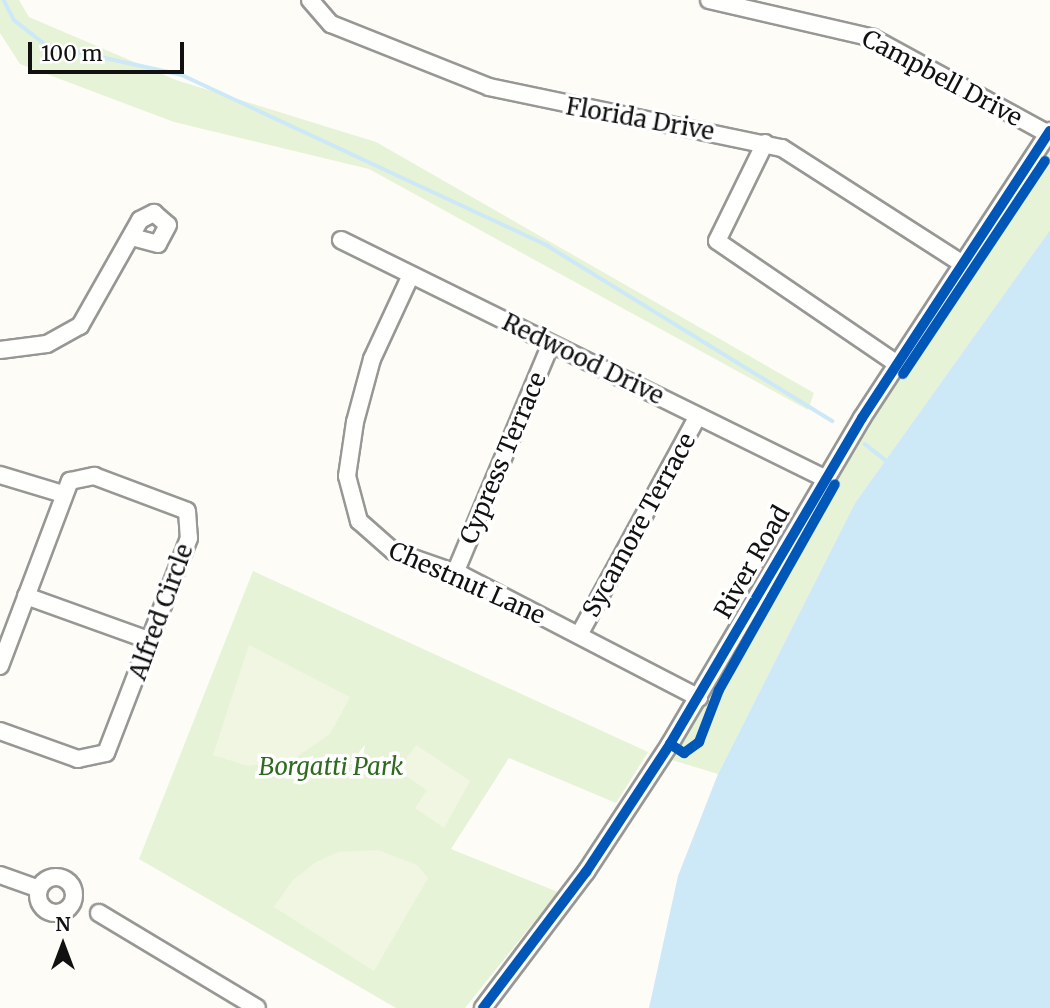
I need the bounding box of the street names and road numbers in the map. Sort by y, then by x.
street label: Campbell Drive [857,24,1027,132]
street label: Florida Drive [564,92,716,146]
street label: Redwood Drive [498,308,668,410]
street label: Cypress Terrace [454,368,552,548]
street label: Sycamore Terrace [577,428,701,622]
street label: River Road [708,501,796,623]
street label: Chestnut Lane [385,536,549,630]
street label: Alfred Circle [123,540,199,684]

